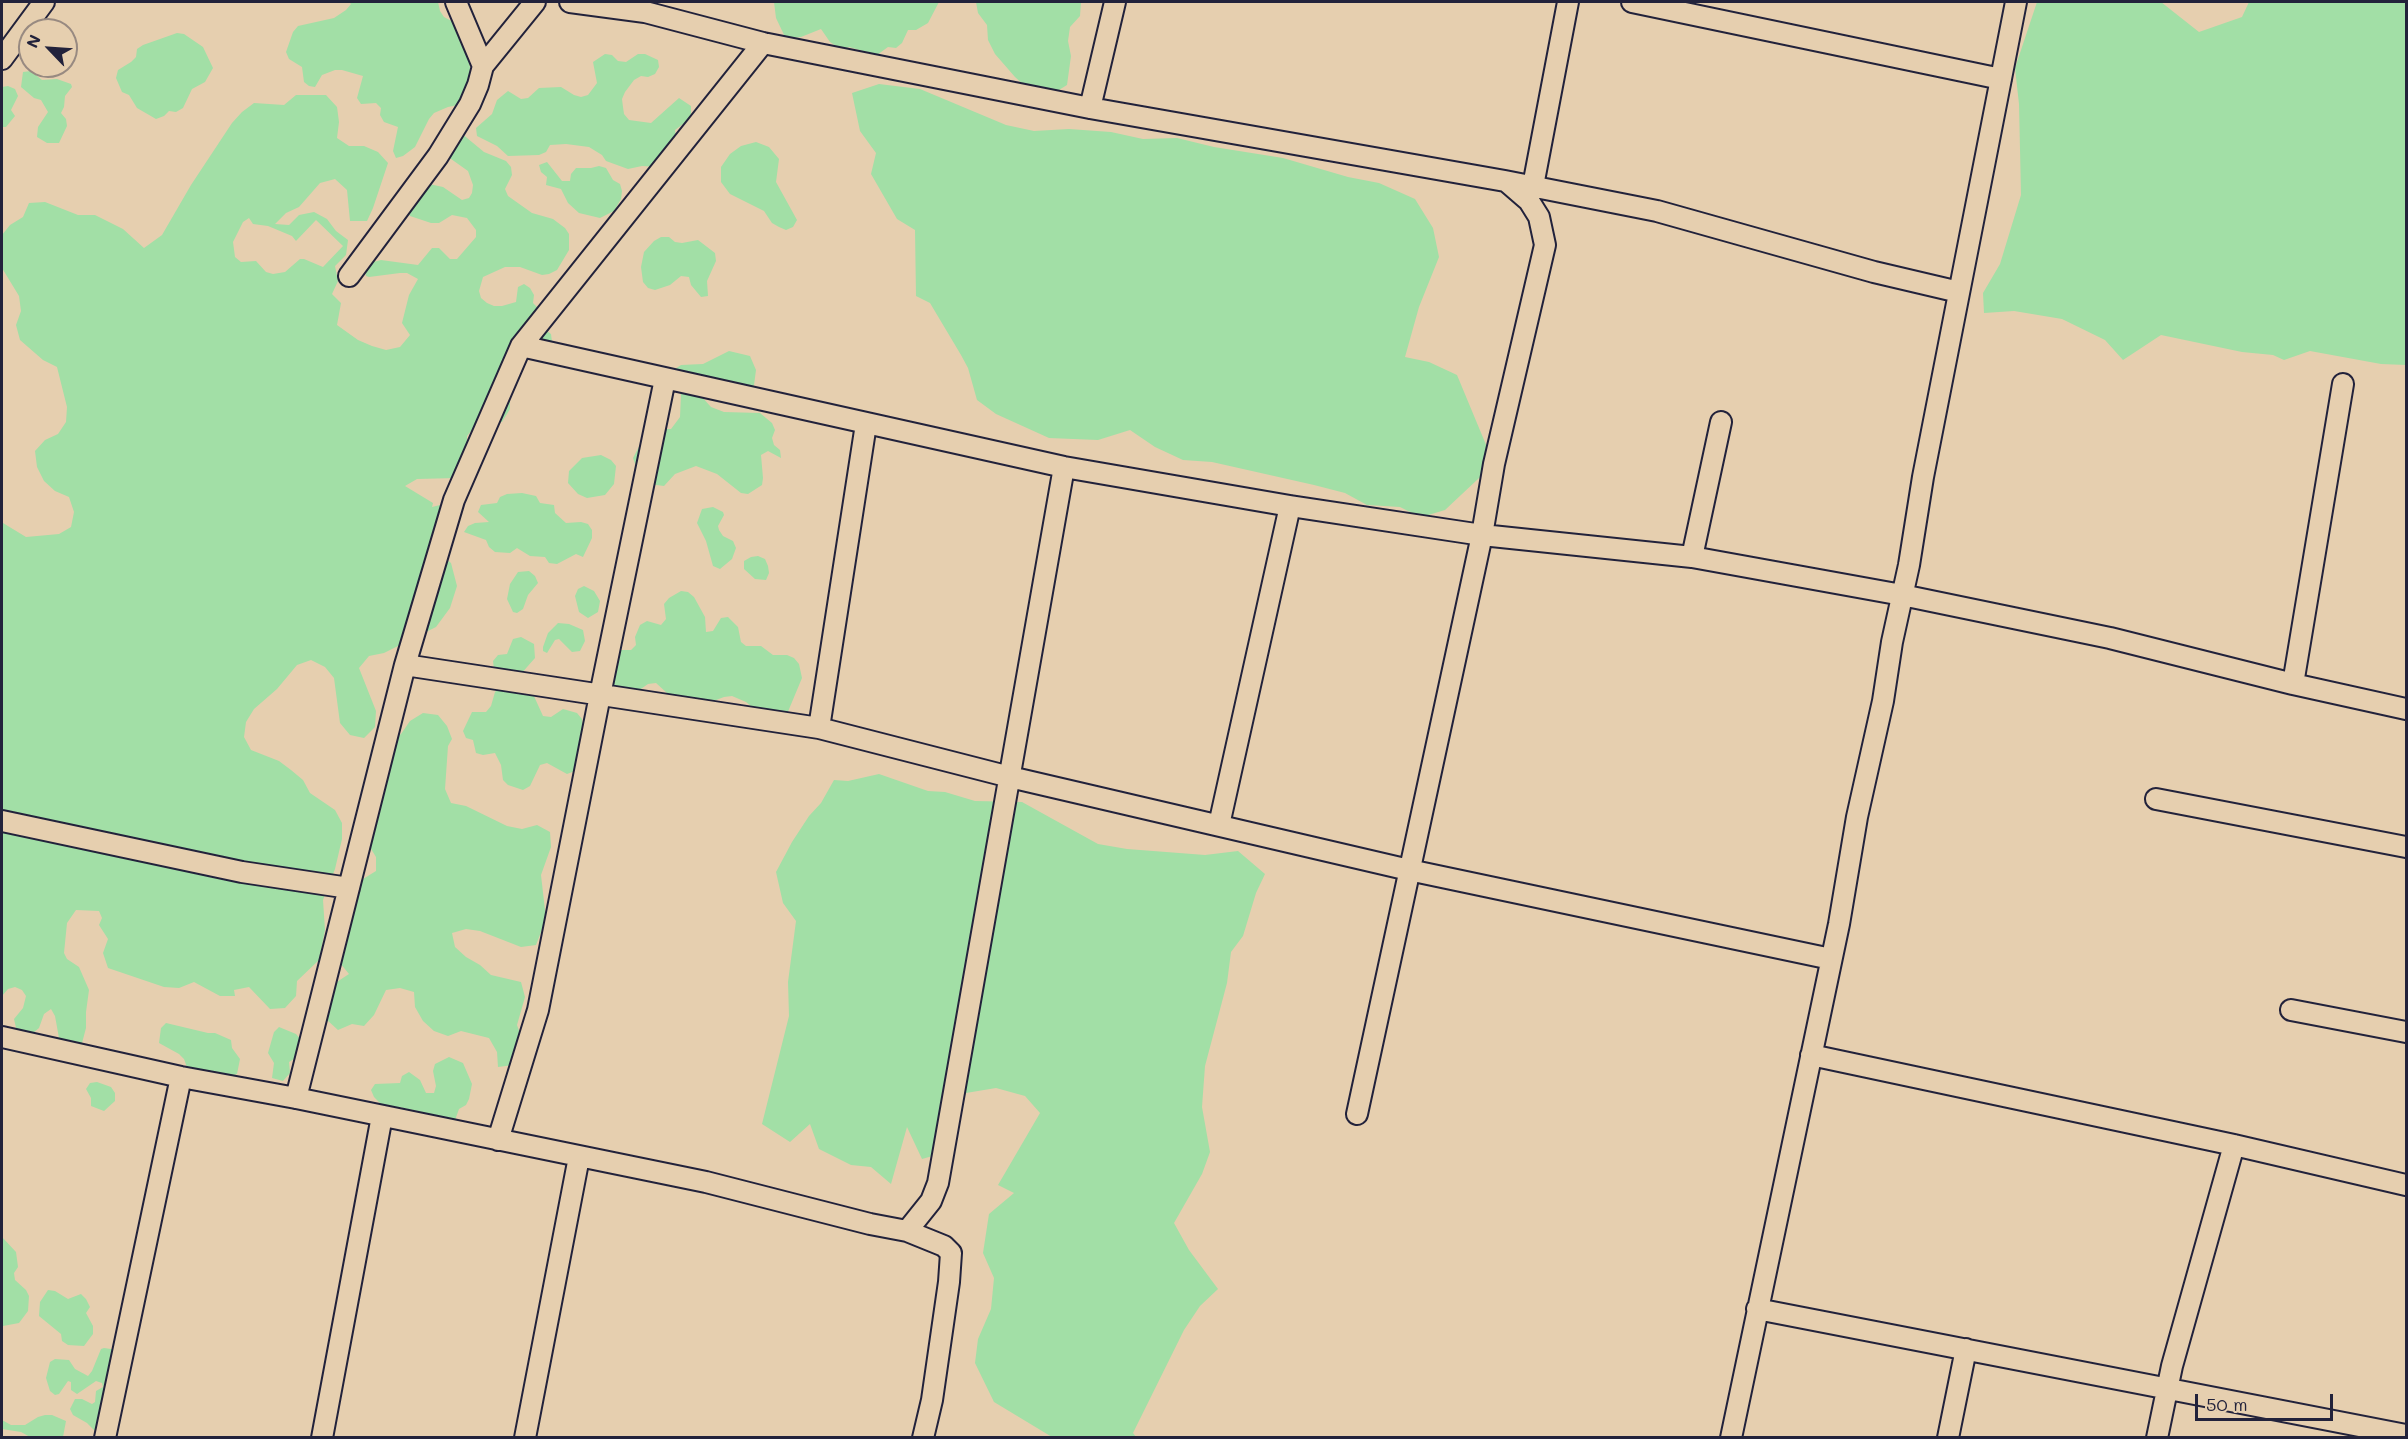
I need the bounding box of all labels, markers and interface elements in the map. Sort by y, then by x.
north arrow [18,18,78,78]
text: N [21,31,45,51]
scale bar [2198,1382,2336,1420]
text: 50 m [2206,1392,2248,1416]

